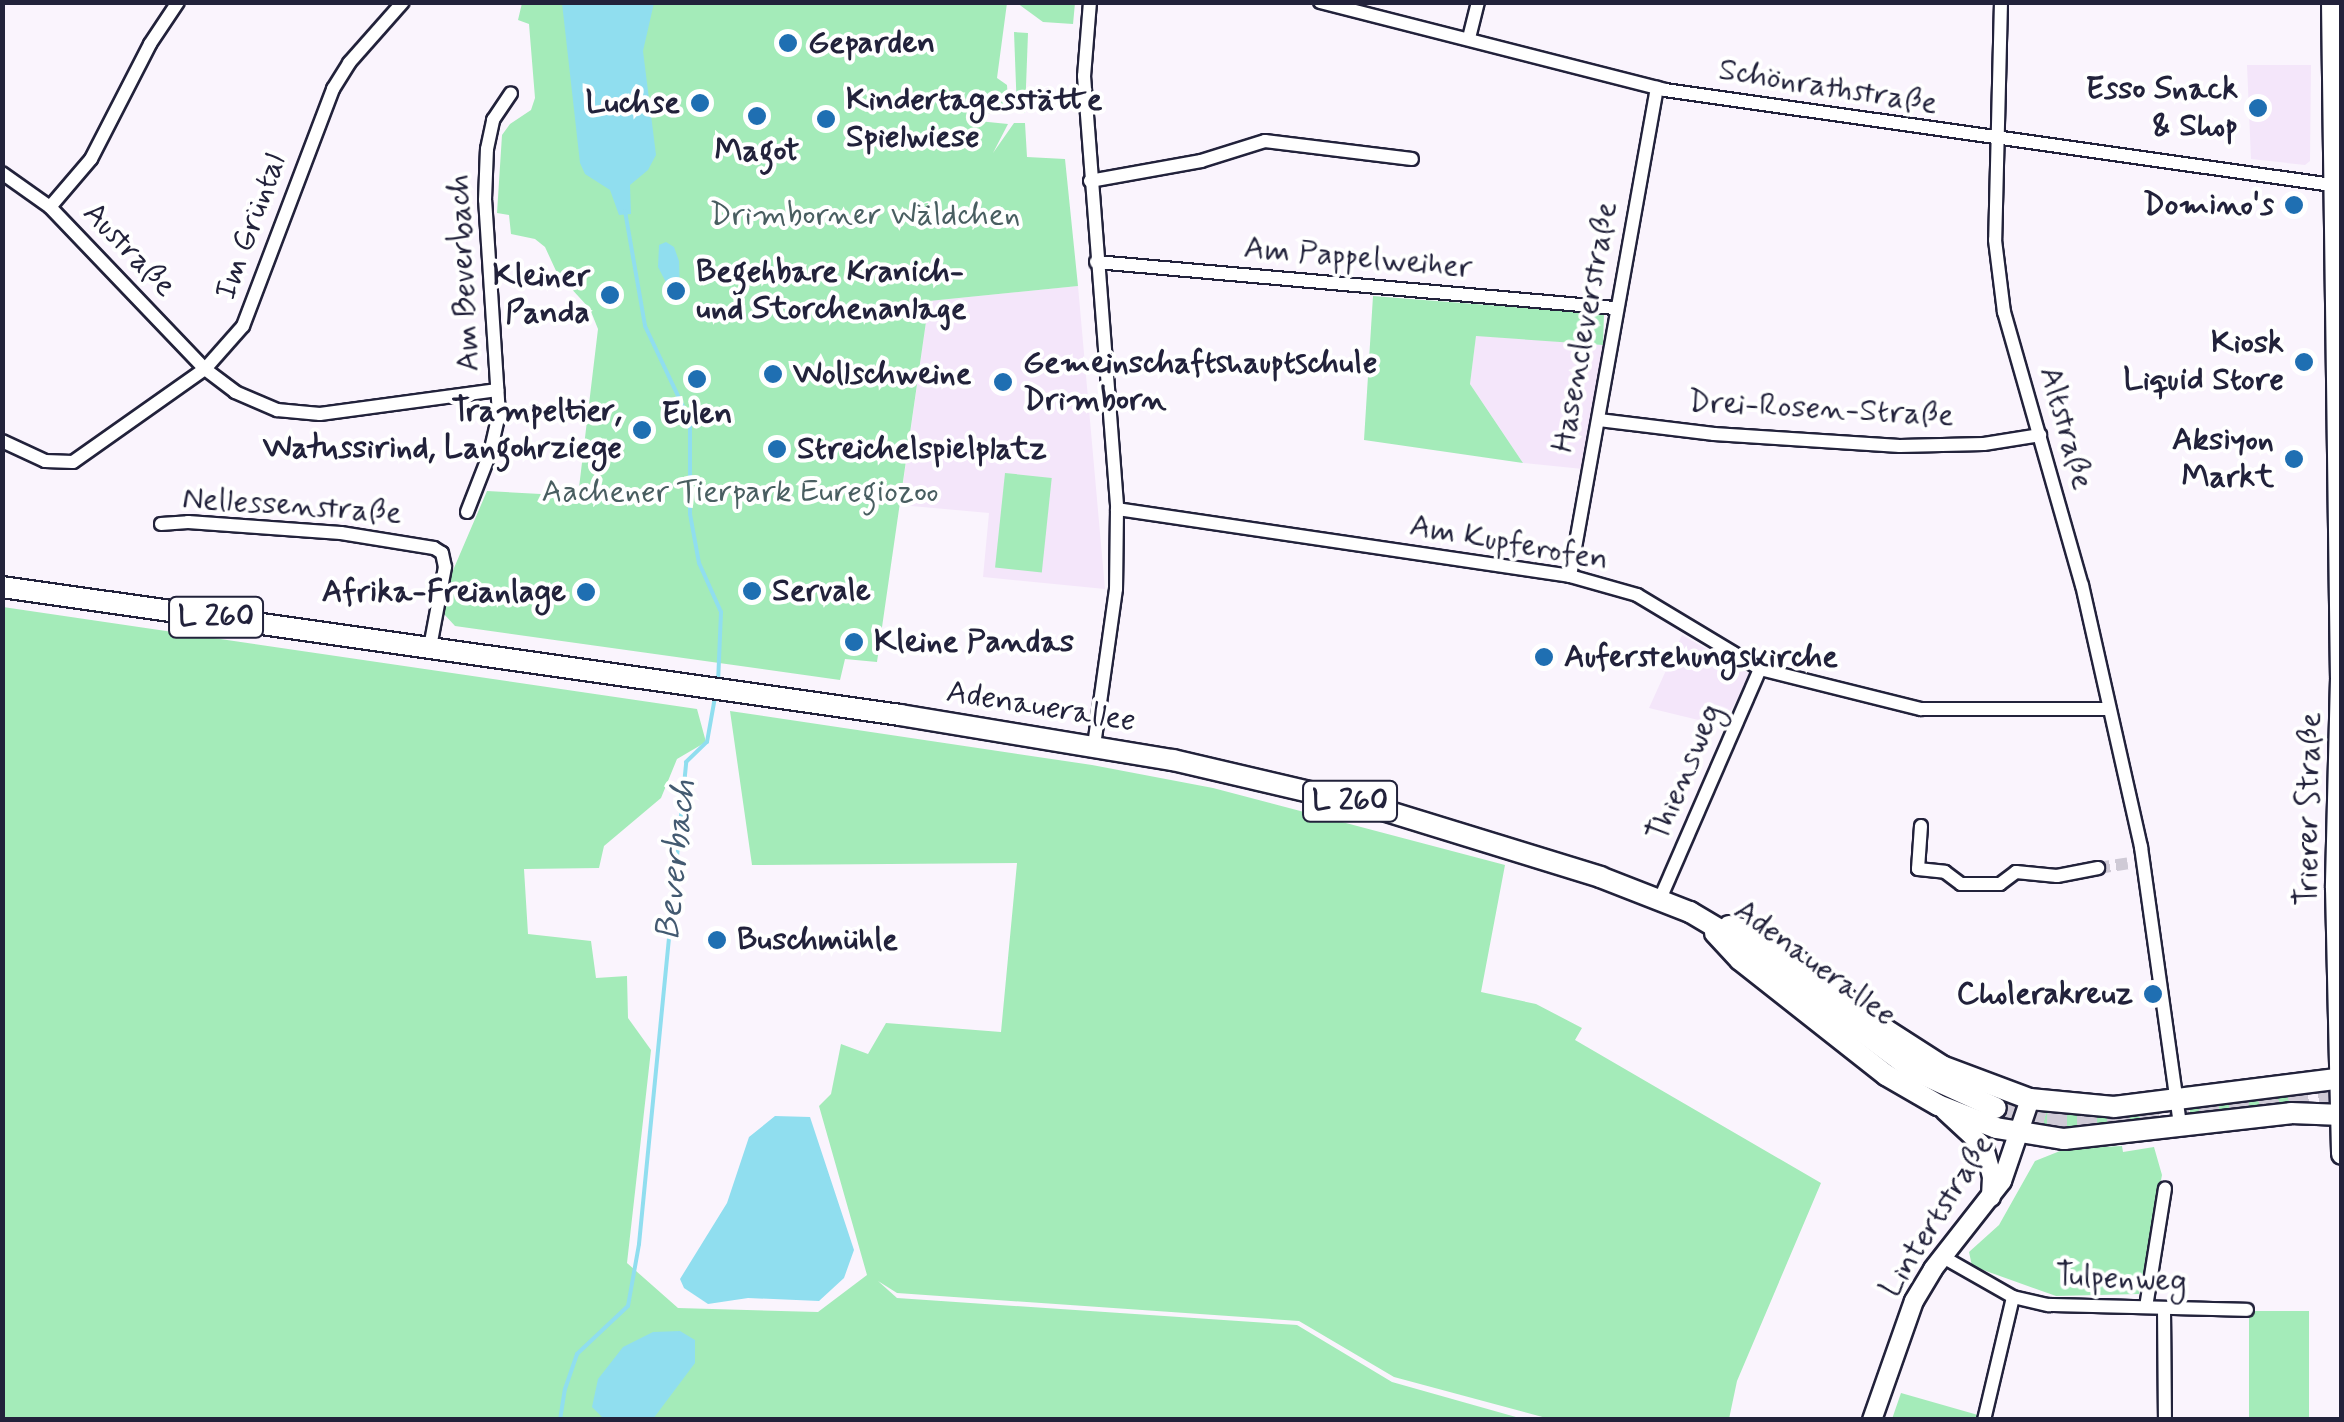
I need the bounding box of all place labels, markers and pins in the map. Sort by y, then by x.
place label: Geparden [808,24,935,62]
marker: Geparden [777,32,799,54]
place label: Esso Snack & Shop [2088,71,2238,146]
place label: Kindertagesstätte Spielwiese [846,82,1102,157]
place label: Luchse [586,84,680,122]
marker: Luchse [689,92,711,114]
marker: Esso Snack & Shop [2247,97,2269,119]
marker: Magot [746,105,768,127]
marker: Kindertagesstätte Spielwiese [815,108,837,130]
place label: Magot [715,132,799,170]
place label: Domino's [2143,186,2274,224]
marker: Domino's [2283,194,2305,216]
place label: Begehbare Kranich- und Storchenanlage [696,254,977,329]
place label: Kleiner Panda [492,258,590,333]
marker: Begehbare Kranich- und Storchenanlage [665,280,687,302]
marker: Kleiner Panda [599,284,621,306]
place label: Kiosk Liquid Store [2123,325,2284,400]
place label: Gemeinschaftshauptschule Drimborn [1023,345,1377,420]
marker: Kiosk Liquid Store [2293,351,2315,373]
place label: Wollschweine [793,355,971,393]
marker: Wollschweine [762,363,784,385]
marker: Eulen [686,368,708,390]
marker: Gemeinschaftshauptschule Drimborn [992,371,1014,393]
place label: Trampeltier, Watussirind, Langohrziege [262,393,622,468]
place label: Eulen [662,395,732,433]
marker: Trampeltier, Watussirind, Langohrziege [631,419,653,441]
place label: Aksiyon Markt [2172,422,2274,497]
place label: Streichelspielplatz [797,430,1047,468]
marker: Streichelspielplatz [766,438,788,460]
marker: Aksiyon Markt [2283,448,2305,470]
place label: Servale [772,572,871,610]
place label: Afrika-Freianlage [322,573,566,611]
marker: Servale [741,580,763,602]
marker: Afrika-Freianlage [575,581,597,603]
place label: Kleine Pandas [874,623,1066,661]
marker: Kleine Pandas [843,631,865,653]
place label: Auferstehungskirche [1564,638,1838,676]
marker: Auferstehungskirche [1533,646,1555,668]
place label: Buschmühle [737,921,898,959]
marker: Buschmühle [706,929,728,951]
place label: Cholerakreuz [1956,975,2133,1013]
marker: Cholerakreuz [2142,983,2164,1005]

